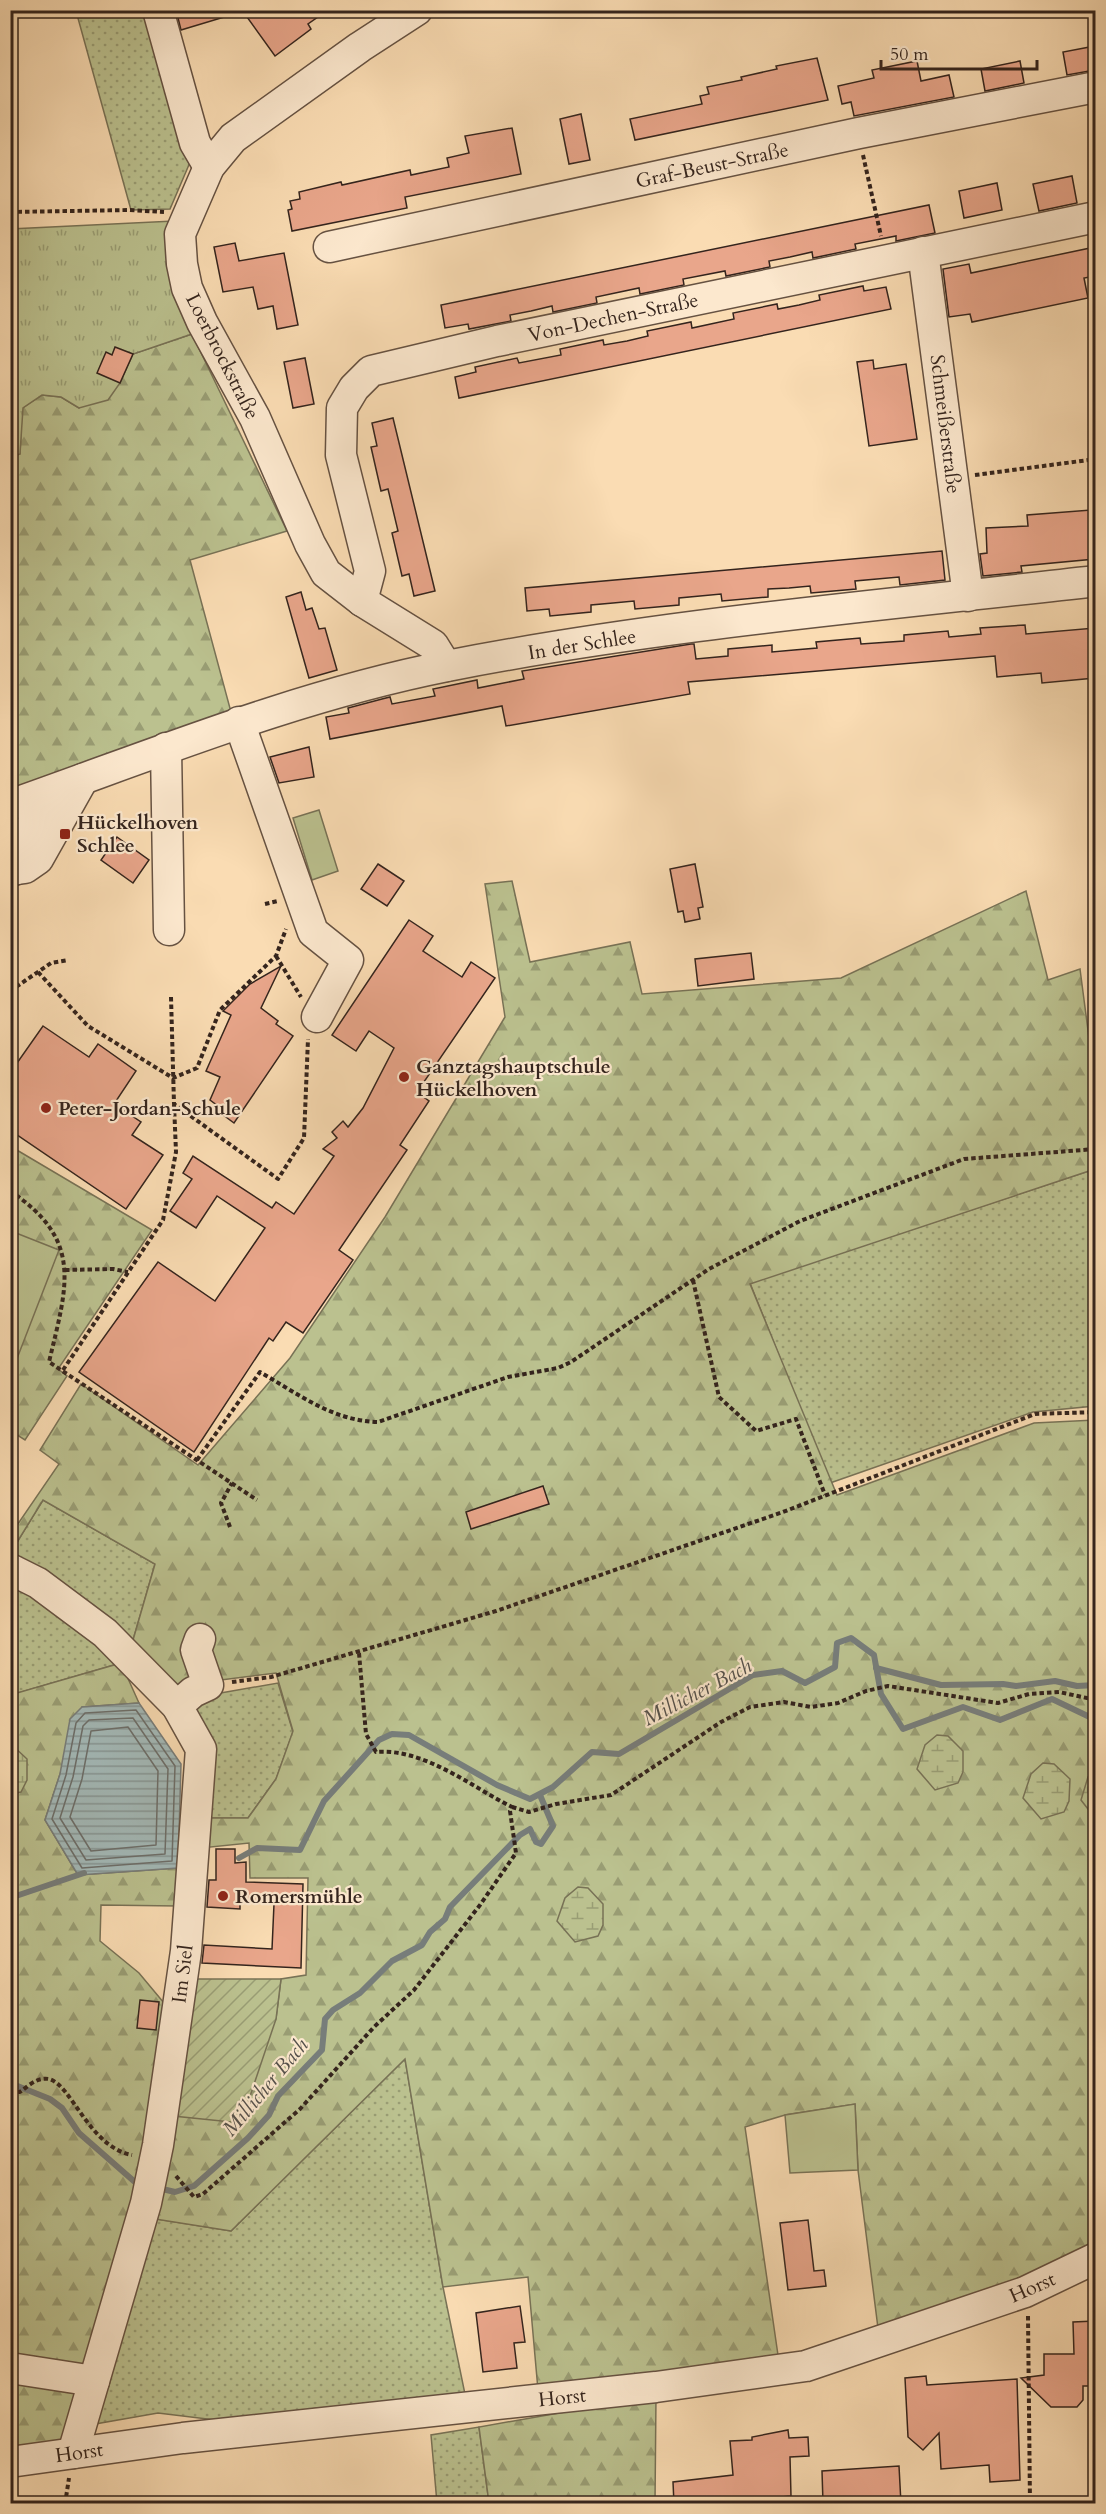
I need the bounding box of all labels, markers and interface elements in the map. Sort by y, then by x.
scale bar [881,33,1037,71]
text: 50 m [890,42,929,67]
street label: Graf-Beust-Straße [633,136,791,195]
street label: Von-Dechen-Straße [525,286,701,349]
street label: Loerbrockstraße [179,289,266,424]
street label: Schmeißerstraße [924,353,967,495]
street label: In der Schlee [526,623,638,666]
place label: Hückelhoven Schlee [77,809,199,859]
marker: Hückelhoven Schlee [58,827,72,841]
place label: Ganztagshauptschule Hückelhoven [416,1053,611,1103]
marker: Ganztagshauptschule Hückelhoven [397,1070,411,1084]
place label: Peter-Jordan-Schule [58,1095,241,1122]
marker: Peter-Jordan-Schule [39,1101,53,1115]
water label: Millicher Bach [637,1651,757,1733]
place label: Romersmühle [235,1883,363,1910]
marker: Romersmühle [216,1889,230,1903]
street label: Im Siel [166,1943,199,2005]
water label: Millicher Bach [216,2032,315,2143]
street label: Horst [1005,2265,1060,2310]
street label: Horst [537,2382,588,2413]
street label: Horst [54,2436,105,2469]

